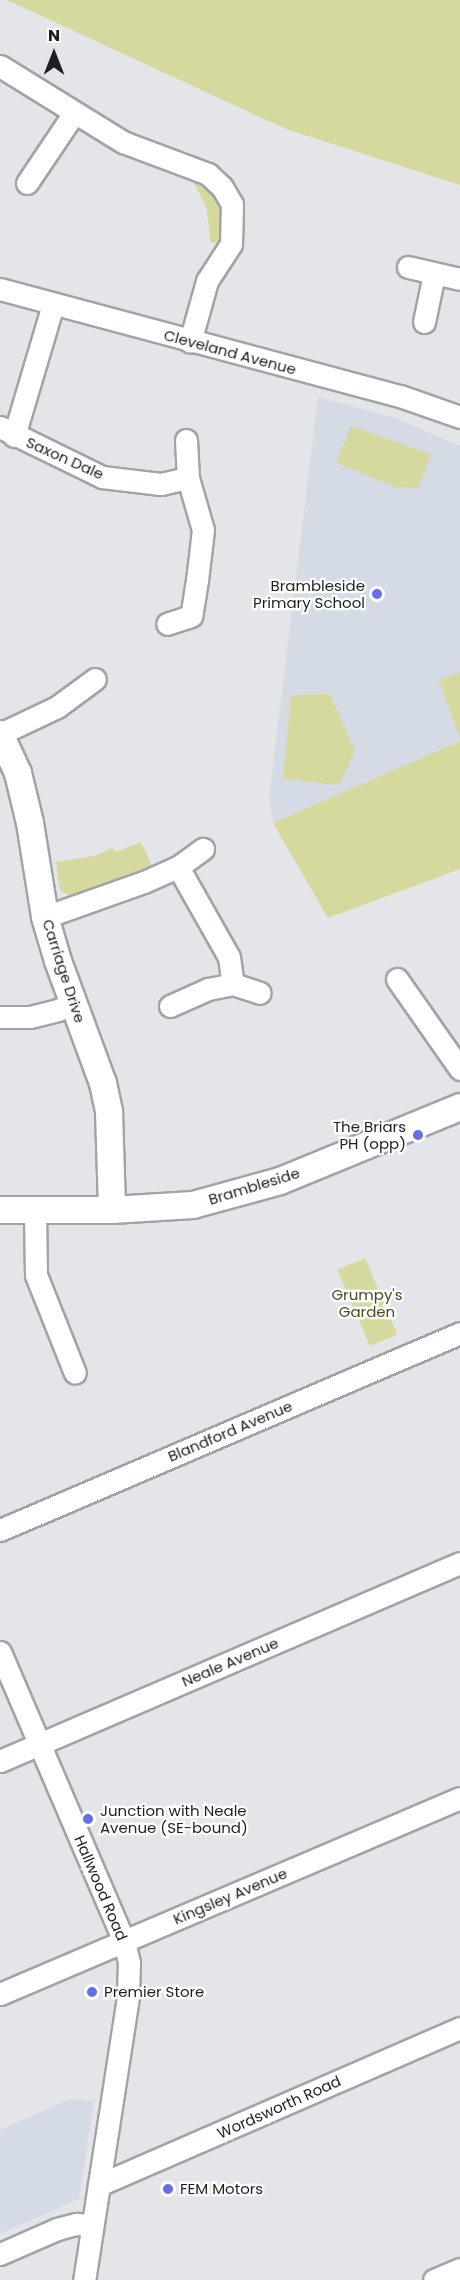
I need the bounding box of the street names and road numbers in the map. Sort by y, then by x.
street label: Cleveland Avenue [162,326,298,378]
street label: Saxon Dale [23,433,107,483]
street label: Carriage Drive [39,917,89,1025]
street label: Brambleside [206,1164,302,1208]
street label: Blandford Avenue [165,1397,295,1465]
street label: Neale Avenue [179,1634,281,1690]
street label: Hallwood Road [71,1833,131,1943]
street label: Kingsley Avenue [170,1864,290,1928]
street label: Wordsworth Road [214,2072,344,2142]

